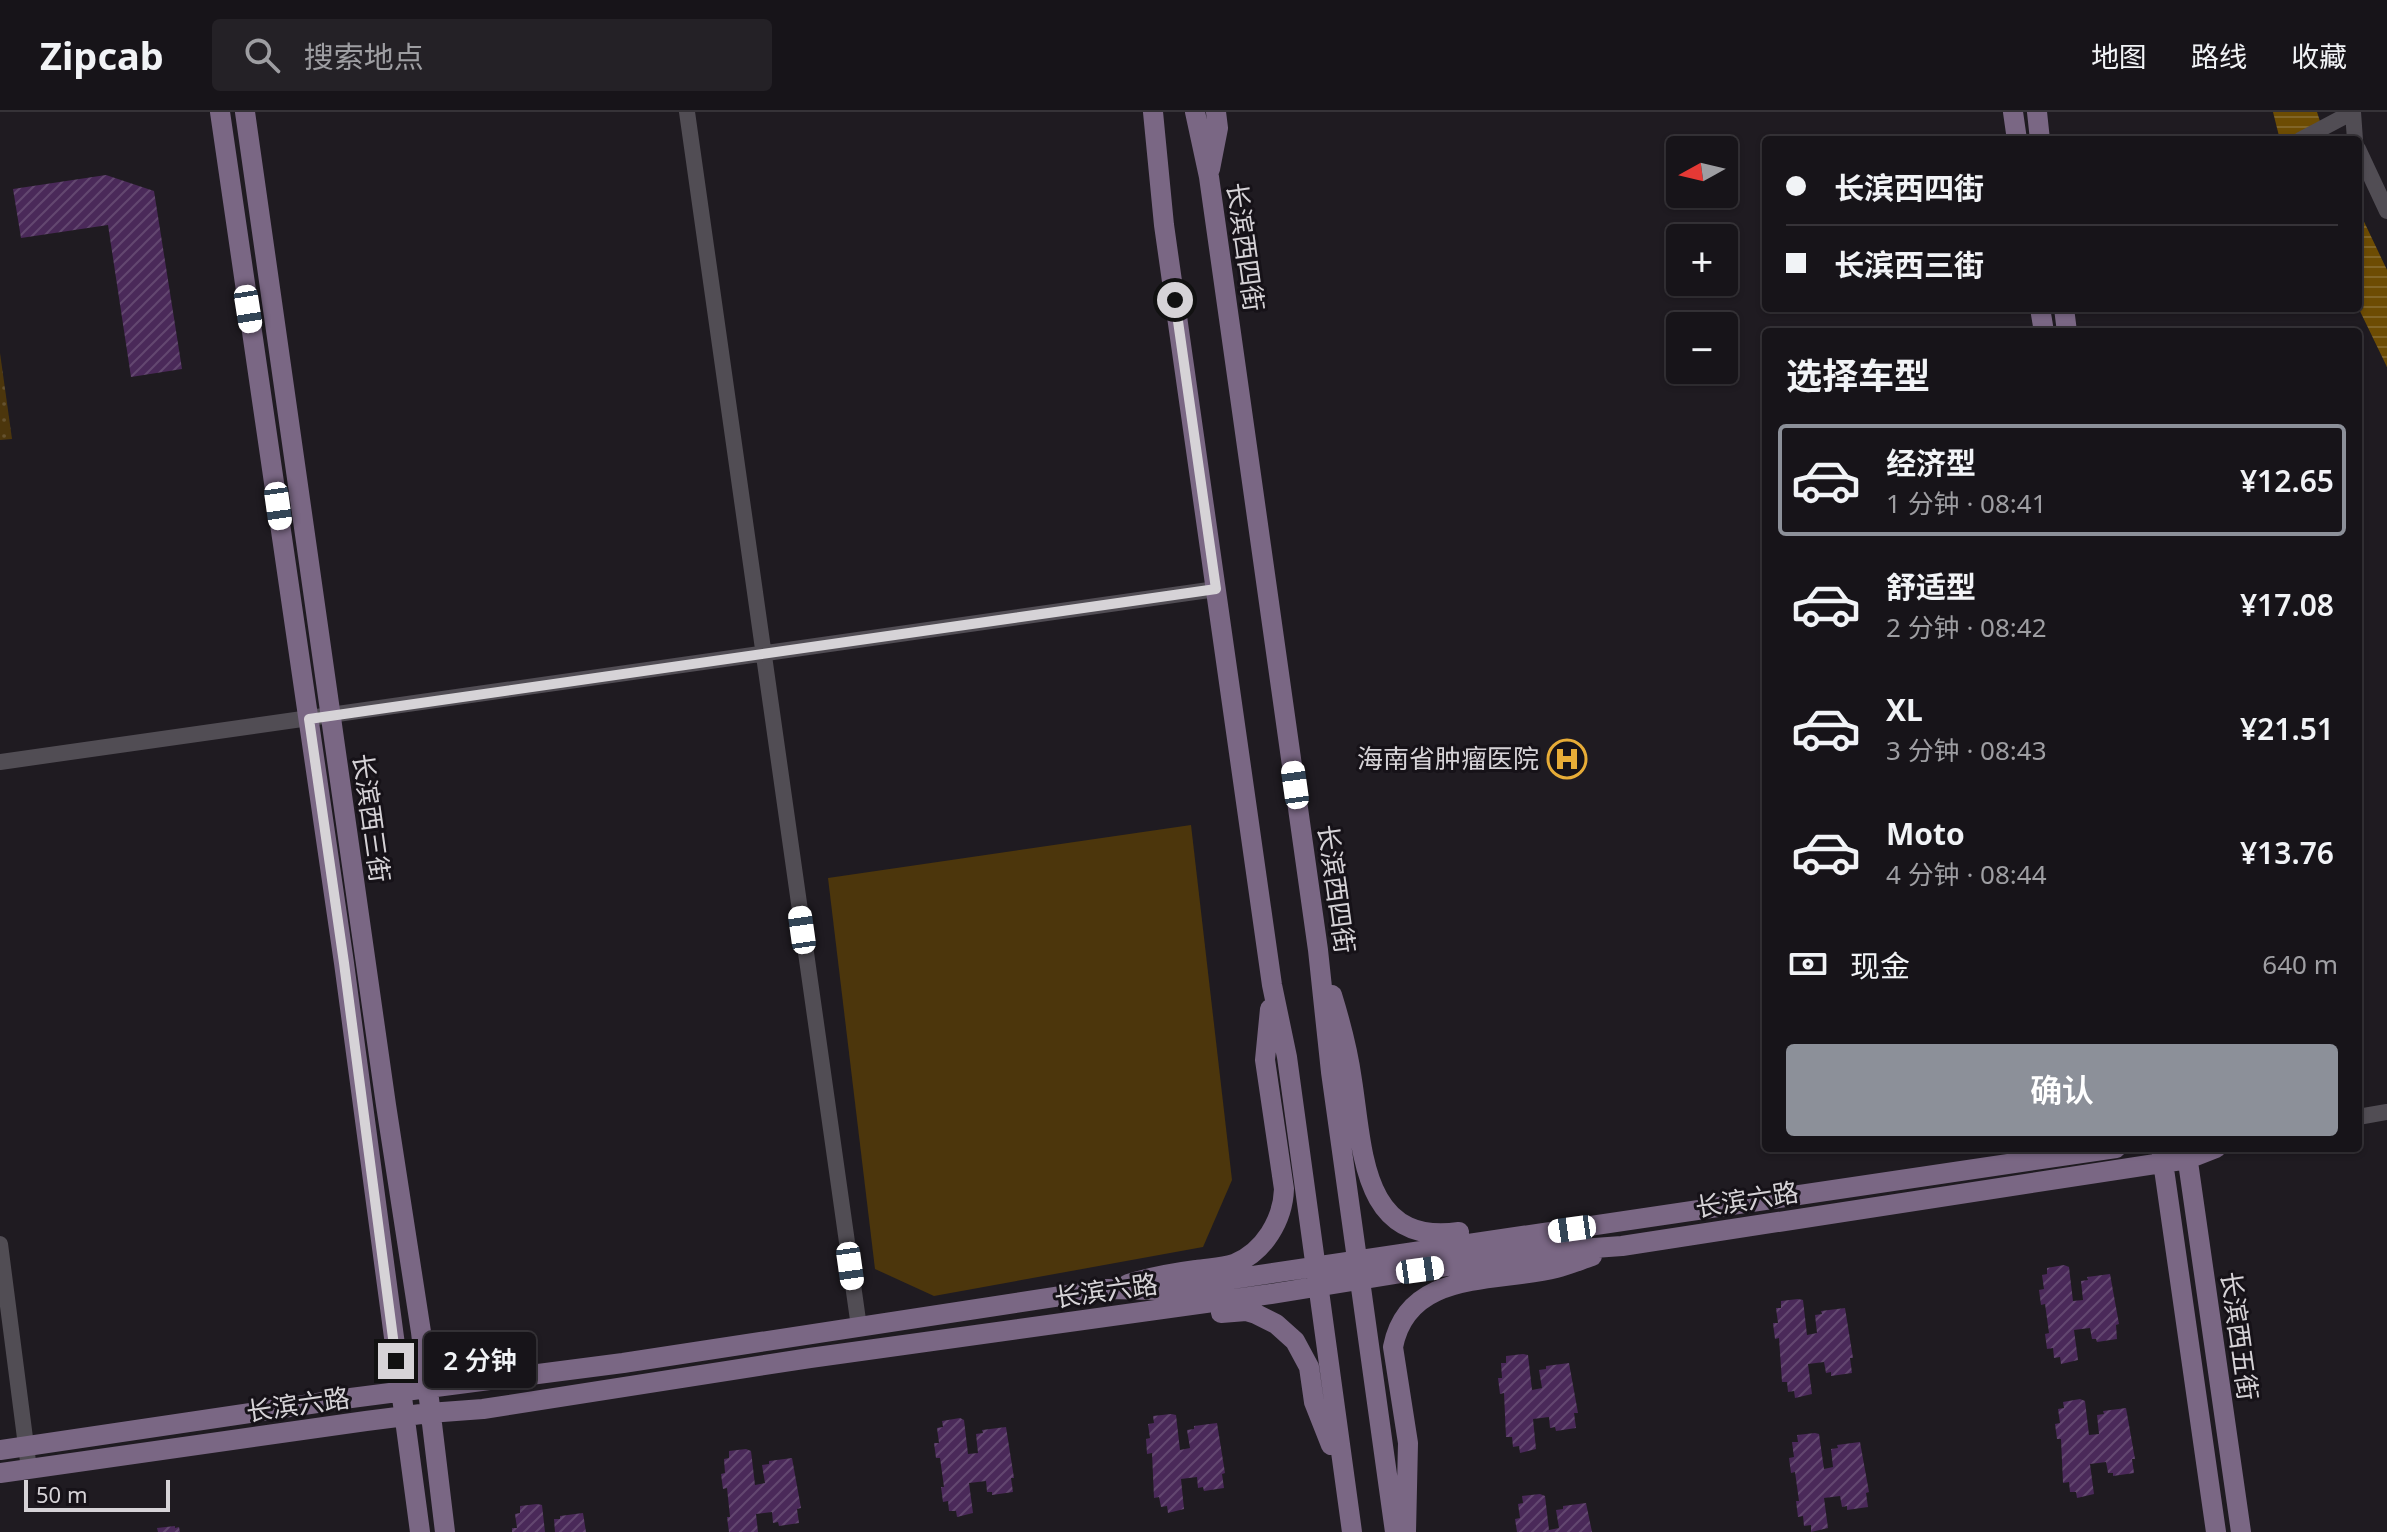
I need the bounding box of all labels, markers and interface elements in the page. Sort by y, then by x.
search box [212,19,772,91]
text: Zipcab [40,29,164,81]
icon: search [240,33,284,77]
text: 搜索地点 [304,36,424,77]
text: 地图 [2091,37,2147,75]
text: 路线 [2191,37,2247,75]
text: 收藏 [2291,37,2347,75]
north arrow [1666,136,1738,208]
map controls [1666,136,1738,384]
text: 长滨西四街 [1834,167,1984,208]
street label: 长滨西四街 [1219,180,1273,314]
button: + [1666,224,1738,296]
text: 长滨西三街 [1834,244,1984,285]
route start [1157,282,1193,318]
car [232,283,264,335]
button: − [1666,312,1738,384]
text: 选择车型 [1786,351,1930,400]
text: 经济型 [1886,442,1976,483]
icon: car [1790,444,1862,516]
text: ¥12.65 [2240,460,2334,501]
car [263,481,293,531]
text: 1 分钟 · 08:41 [1886,485,2047,521]
text: 舒适型 [1886,566,1976,607]
icon: car [1790,568,1862,640]
text: ¥17.08 [2240,584,2334,625]
text: 2 分钟 · 08:42 [1886,609,2047,645]
text: XL [1886,689,1923,730]
icon: car [1790,692,1862,764]
text: ¥21.51 [2240,708,2334,749]
text: 3 分钟 · 08:43 [1886,732,2047,768]
hospital icon: 海南省肿瘤医院 [1546,738,1588,780]
place label: 海南省肿瘤医院 [1357,740,1539,776]
street label: 长滨西三街 [345,751,399,885]
car [1280,760,1310,810]
text: Moto [1886,813,1965,854]
icon: car [1790,816,1862,888]
street label: 长滨西四街 [1310,822,1364,956]
text: ¥13.76 [2240,832,2334,873]
text: 4 分钟 · 08:44 [1886,856,2047,892]
car [787,905,817,955]
icon: cash [1786,942,1830,986]
text: 现金 [1850,945,1910,986]
text: 640 m [2262,946,2338,982]
button: 确认 [1786,1044,2338,1136]
street label: 长滨六路 [1693,1173,1801,1225]
car [1547,1214,1597,1244]
car [835,1241,865,1291]
car [1395,1255,1445,1285]
street label: 长滨六路 [1052,1265,1160,1315]
street label: 长滨西五街 [2213,1269,2267,1403]
callout: 2 分钟 [424,1333,536,1389]
text: 2 分钟 [443,1342,517,1378]
route end [378,1343,414,1379]
street label: 长滨六路 [244,1379,352,1429]
scale bar [24,1476,170,1512]
text: 50 m [36,1479,87,1509]

